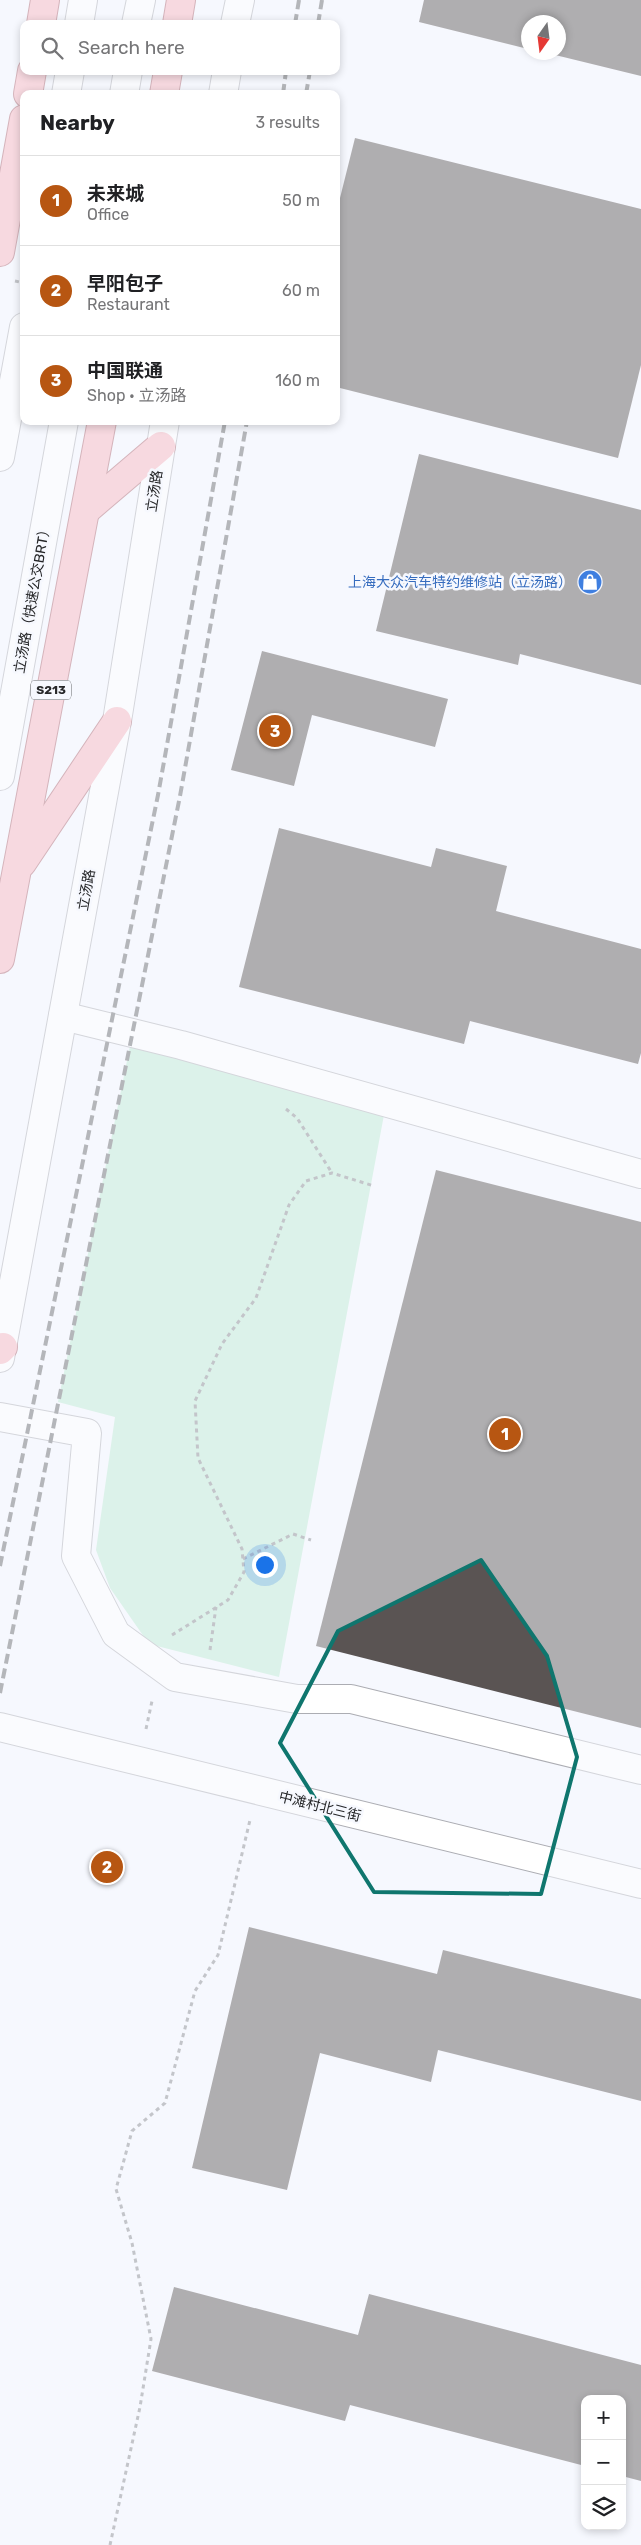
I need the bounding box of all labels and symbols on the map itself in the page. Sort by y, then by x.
north arrow [521,15,566,60]
street label: 立汤路 [143,469,166,513]
street label: 立汤路（快速公交BRT） [11,522,54,675]
shop icon: 上海大众汽车特约维修站（立汤路） [577,569,603,595]
place label: 上海大众汽车特约维修站（立汤路） [348,574,572,591]
road number: S213 [31,680,71,700]
pin: 3 [259,712,291,750]
street label: 立汤路 [74,868,99,912]
pin: 1 [489,1415,521,1453]
your location [252,1552,278,1578]
street label: 中滩村北三街 [277,1788,363,1825]
pin: 2 [91,1848,123,1886]

